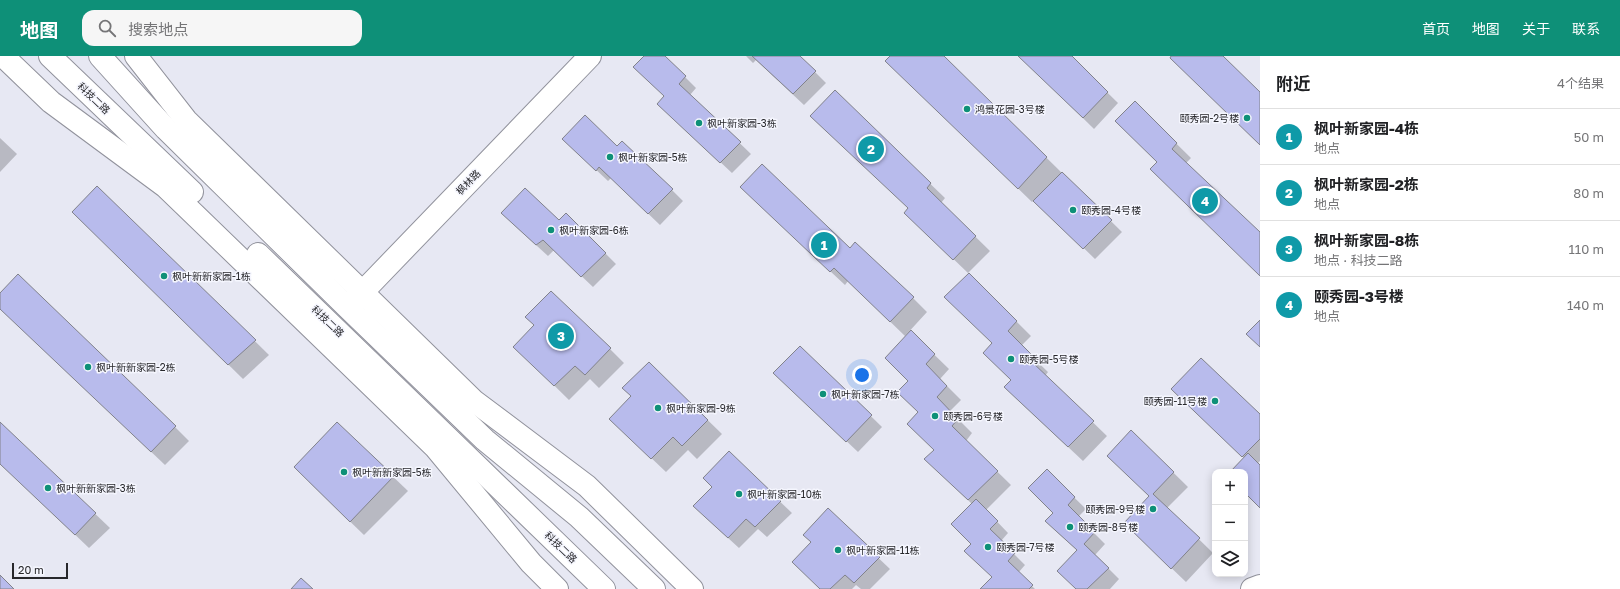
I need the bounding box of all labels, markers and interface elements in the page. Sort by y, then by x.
search box [82,10,362,46]
icon: search [96,17,118,39]
text: 地图 [20,18,58,41]
text: 搜索地点 [128,20,188,38]
text: 首页 [1422,20,1450,37]
text: 地图 [1472,20,1500,37]
text: 关于 [1522,20,1550,37]
text: 联系 [1572,20,1600,37]
text: 附近 [1276,73,1310,94]
text: 4个结果 [1557,75,1604,91]
street label: 科技二路 [75,80,113,116]
place label: 鸿景花园-3号楼 [975,103,1045,115]
marker: 鸿景花园-3号楼 [962,104,972,114]
place label: 颐秀园-2号楼 [1179,112,1239,124]
marker: 颐秀园-2号楼 [1242,113,1252,123]
place label: 枫叶新家园-3栋 [707,117,777,129]
marker: 枫叶新家园-3栋 [694,118,704,128]
text: 枫叶新家园-4栋 [1314,119,1419,137]
text: 1 [1286,129,1292,145]
text: 50 m [1574,129,1604,145]
pin: 2 [858,134,884,164]
text: 地点 [1314,140,1340,156]
place label: 枫叶新家园-5栋 [618,151,688,163]
marker: 枫叶新家园-5栋 [605,152,615,162]
street label: 枫林路 [453,167,483,197]
text: 枫叶新家园-2栋 [1314,175,1419,193]
text: 2 [1285,185,1293,201]
text: 80 m [1573,185,1604,201]
pin: 4 [1192,186,1218,216]
text: 地点 [1314,196,1340,212]
place label: 颐秀园-4号楼 [1081,204,1141,216]
marker: 颐秀园-4号楼 [1068,205,1078,215]
place label: 枫叶新家园-6栋 [559,224,629,236]
marker: 枫叶新家园-6栋 [546,225,556,235]
pin: 1 [811,230,837,260]
text: 枫叶新家园-8栋 [1314,231,1419,249]
text: 3 [1285,241,1293,257]
text: 110 m [1569,241,1604,257]
text: 地点 · 科技二路 [1314,252,1402,268]
place label: 枫叶新新家园-1栋 [172,270,251,282]
marker: 枫叶新新家园-1栋 [159,271,169,281]
text: 颐秀园-3号楼 [1314,287,1404,305]
text: 4 [1285,297,1293,313]
text: 140 m [1567,297,1604,313]
street label: 科技二路 [309,303,347,339]
text: 地点 [1314,308,1340,324]
pin: 3 [548,321,574,351]
place label: 颐秀园-5号楼 [1019,353,1079,365]
marker: 颐秀园-5号楼 [1006,354,1016,364]
place label: 枫叶新新家园-2栋 [96,361,176,373]
marker: 枫叶新新家园-2栋 [83,362,93,372]
your location [852,365,872,385]
place label: 枫叶新家园-7栋 [831,388,900,400]
marker: 枫叶新家园-7栋 [818,389,828,399]
place label: 颐秀园-11号楼 [1144,395,1207,407]
marker: 颐秀园-11号楼 [1210,396,1220,406]
place label: 枫叶新家园-9栋 [666,402,736,414]
marker: 枫叶新家园-9栋 [653,403,663,413]
place label: 颐秀园-6号楼 [943,410,1003,422]
marker: 颐秀园-6号楼 [930,411,940,421]
place label: 枫叶新新家园-5栋 [352,466,432,478]
marker: 枫叶新新家园-5栋 [339,467,349,477]
map controls [1212,469,1248,577]
button: + [1212,469,1248,505]
place label: 枫叶新新家园-3栋 [56,482,136,494]
marker: 枫叶新新家园-3栋 [43,483,53,493]
place label: 枫叶新家园-10栋 [747,488,822,500]
marker: 枫叶新家园-10栋 [734,489,744,499]
place label: 颐秀园-9号楼 [1085,503,1145,515]
marker: 颐秀园-9号楼 [1148,504,1158,514]
button: − [1212,505,1248,541]
place label: 颐秀园-8号楼 [1078,521,1138,533]
marker: 颐秀园-8号楼 [1065,522,1075,532]
street label: 科技二路 [542,529,580,565]
place label: 颐秀园-7号楼 [996,541,1055,553]
button: layers [1212,541,1248,577]
marker: 颐秀园-7号楼 [983,542,993,552]
place label: 枫叶新家园-11栋 [846,544,920,556]
marker: 枫叶新家园-11栋 [833,545,843,555]
scale bar [12,561,68,580]
text: 20 m [18,563,44,576]

